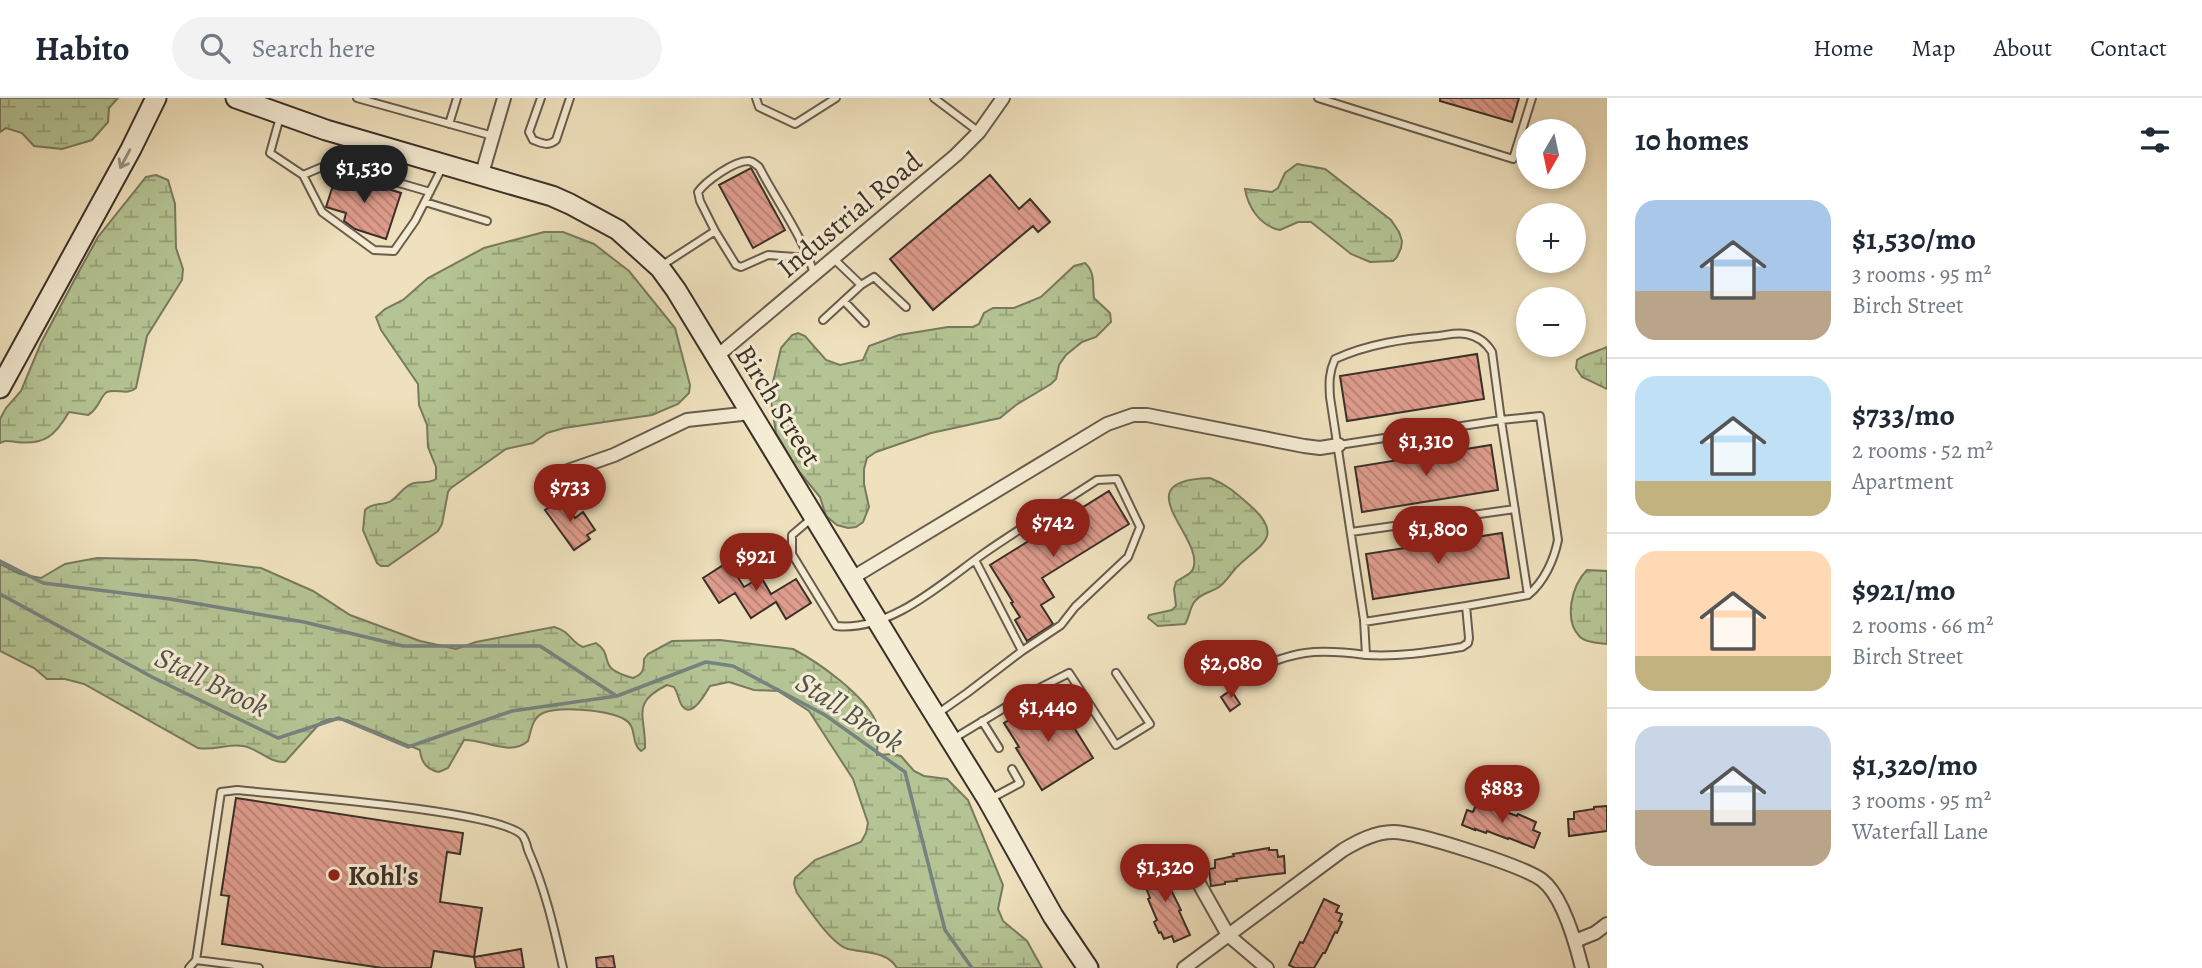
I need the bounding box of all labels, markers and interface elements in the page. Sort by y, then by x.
search box [172,17,662,80]
text: Habito [35,26,130,71]
icon: search [196,29,234,67]
text: Search here [252,31,375,66]
text: Home [1813,32,1874,64]
text: Map [1912,32,1956,64]
text: About [1994,32,2052,64]
text: Contact [2090,32,2167,64]
north arrow [1516,119,1586,189]
map controls [1516,119,1586,357]
text: 10 homes [1635,120,1749,160]
icon: filters [2136,121,2174,159]
street label: Industrial Road [769,142,931,287]
pin: $1,530 [307,146,421,205]
one-way arrow [118,148,132,169]
text: $1,530 [336,152,392,183]
button: + [1516,203,1586,273]
text: $1,530/mo [1852,219,1976,259]
icon: home [1691,228,1775,312]
text: 3 rooms · 95 m² [1852,259,1991,290]
button: − [1516,287,1586,357]
text: Birch Street [1852,290,1964,321]
street label: Birch Street [726,338,830,473]
text: $733/mo [1852,395,1955,435]
icon: home [1691,404,1775,488]
pin: $1,310 [1369,418,1483,478]
text: $1,310 [1399,425,1453,456]
text: 2 rooms · 52 m² [1852,435,1993,466]
pin: $733 [529,464,611,524]
text: Apartment [1852,466,1954,497]
text: $733 [550,471,590,502]
pin: $742 [1012,500,1094,559]
text: $742 [1032,506,1074,537]
pin: $1,800 [1381,506,1495,566]
text: $1,800 [1408,513,1468,544]
pin: $921 [715,533,797,593]
text: $921 [736,540,776,571]
text: $921/mo [1852,570,1956,610]
icon: home [1691,579,1775,663]
text: 2 rooms · 66 m² [1852,610,1994,641]
water label: Stall Brook [148,637,276,727]
pin: $2,080 [1174,640,1288,700]
text: Birch Street [1852,641,1964,672]
text: $2,080 [1200,647,1262,678]
water label: Stall Brook [788,662,912,762]
pin: $1,440 [991,684,1105,744]
text: $1,440 [1019,691,1077,722]
text: $1,320/mo [1852,745,1978,785]
icon: home [1691,754,1775,838]
pin: $883 [1461,766,1543,825]
text: $883 [1481,772,1523,803]
text: 3 rooms · 95 m² [1852,785,1991,816]
text: Waterfall Lane [1852,816,1988,847]
pin: $1,320 [1108,844,1222,904]
text: $1,320 [1136,851,1194,882]
place label: Kohl's [348,857,419,895]
marker: Kohl's [326,867,342,883]

